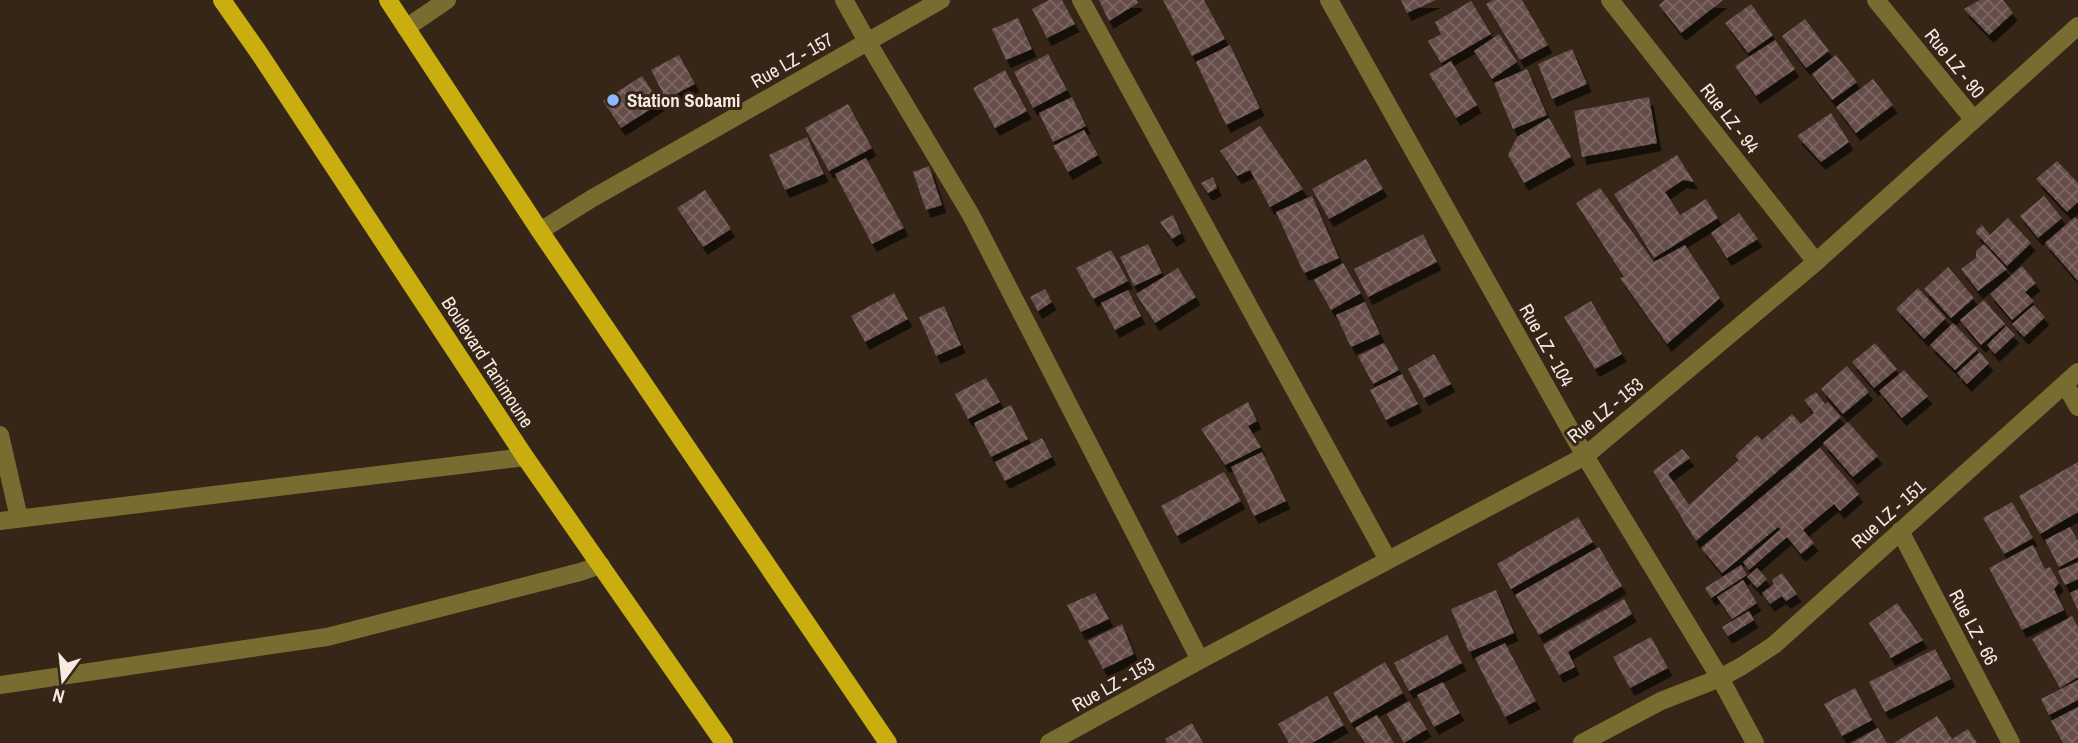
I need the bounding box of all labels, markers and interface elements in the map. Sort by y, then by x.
street label: Rue LZ - 90 [1919,23,1991,103]
street label: Rue LZ - 157 [746,26,838,94]
street label: Rue LZ - 94 [1694,78,1766,159]
place label: Station Sobami [627,87,740,113]
marker: Station Sobami [605,92,621,108]
street label: Boulevard Tanimoune [436,291,540,433]
street label: Rue LZ - 104 [1514,299,1581,391]
street label: Rue LZ - 153 [1561,371,1649,449]
street label: Rue LZ - 151 [1846,474,1931,554]
street label: Rue LZ - 66 [1943,585,2005,669]
north arrow [28,645,98,715]
street label: Rue LZ - 153 [1067,651,1159,717]
text: N [50,682,67,710]

